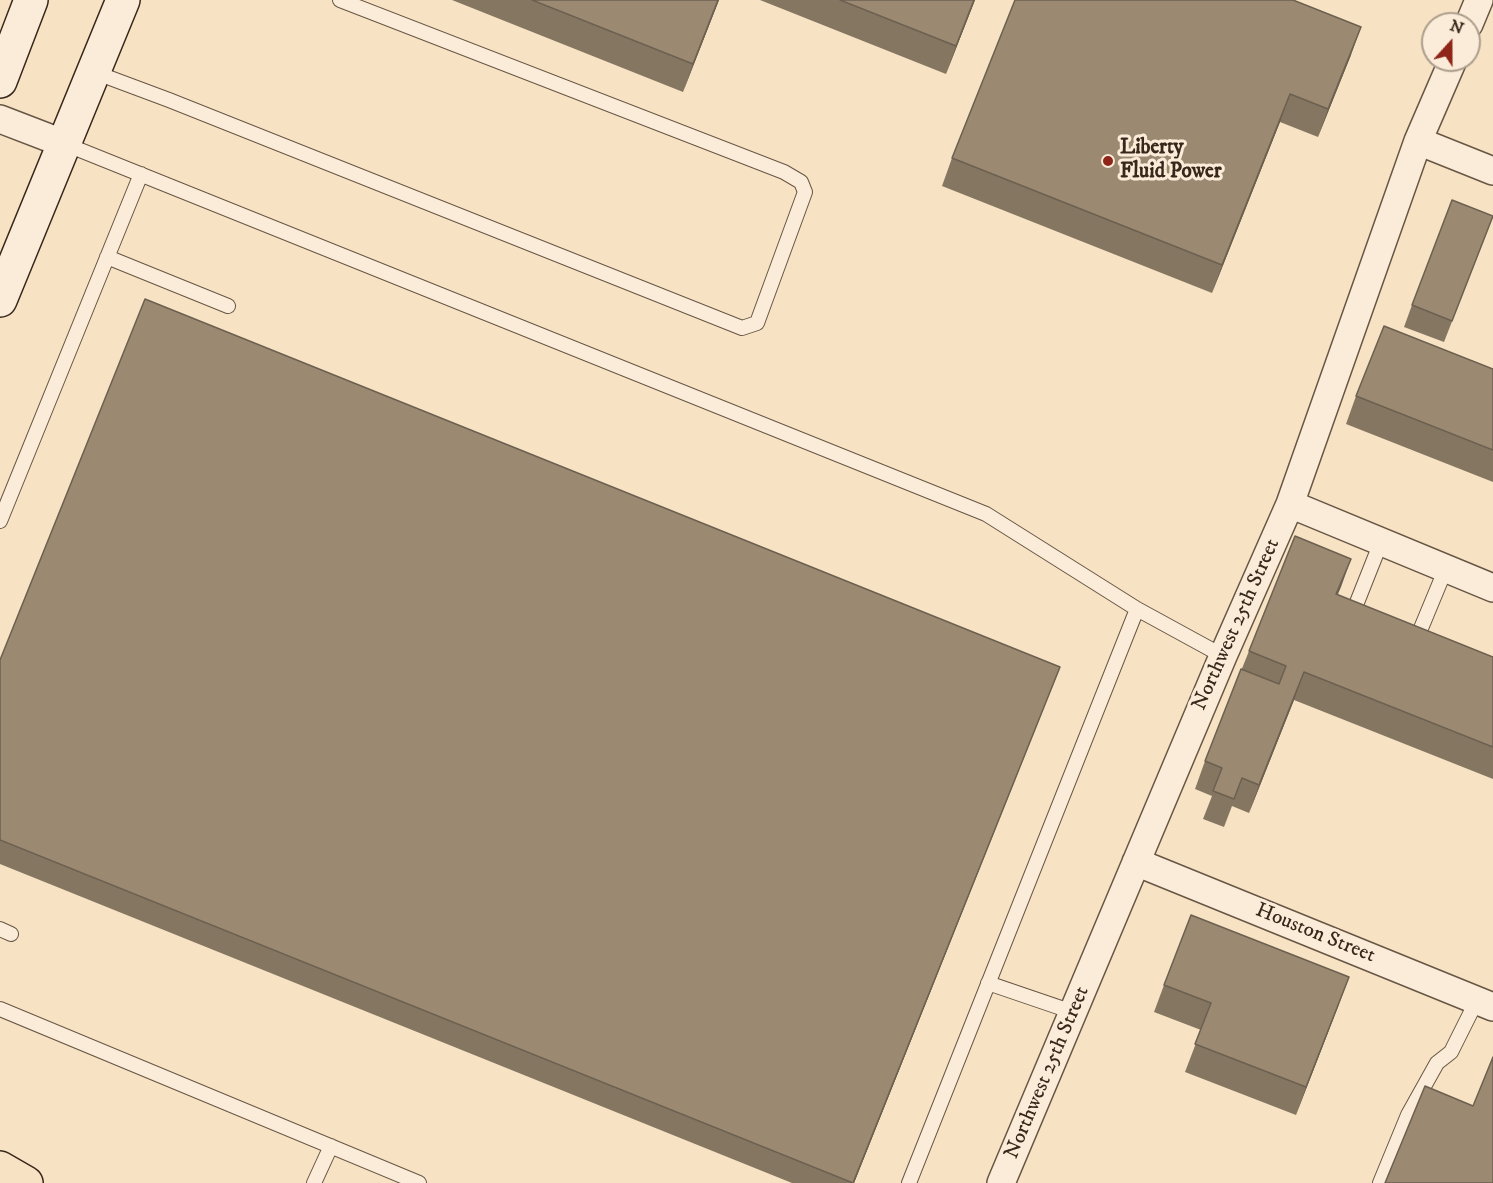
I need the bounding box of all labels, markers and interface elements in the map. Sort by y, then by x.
north arrow [1421,12,1481,72]
text: N [1447,15,1466,39]
place label: Liberty Fluid Power [1120,136,1222,186]
marker: Liberty Fluid Power [1101,154,1115,168]
street label: Northwest 25th Street [1188,535,1286,715]
street label: Houston Street [1252,899,1378,969]
street label: Northwest 25th Street [1000,983,1096,1163]

